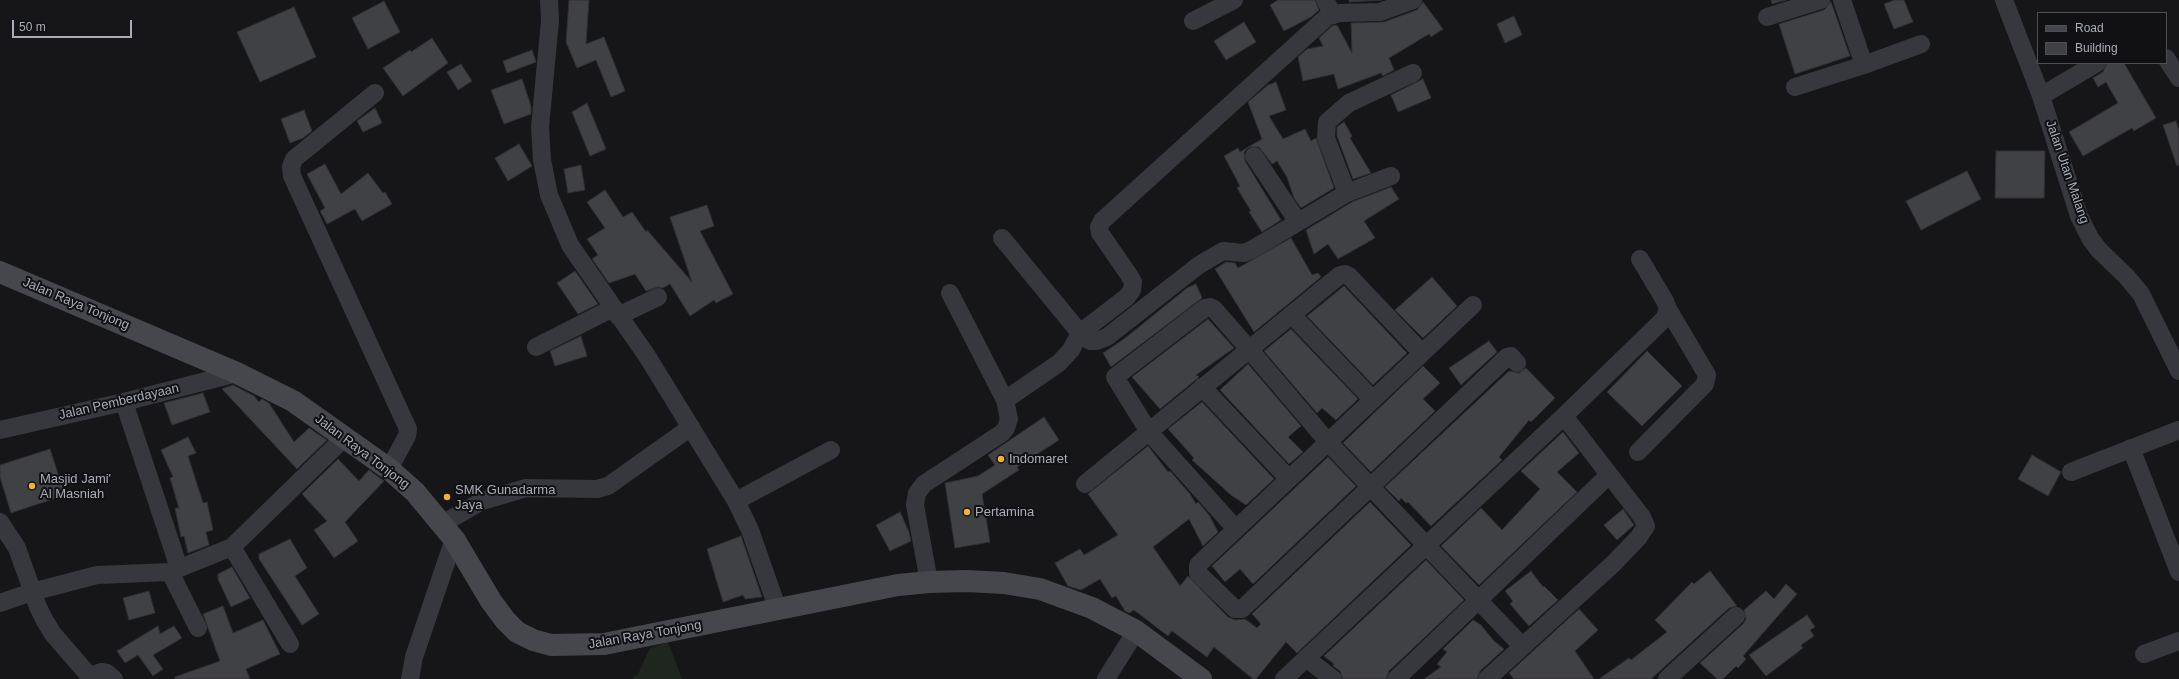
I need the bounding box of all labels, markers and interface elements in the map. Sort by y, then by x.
scale bar [14,12,134,38]
legend [2037,12,2167,64]
text: 50 m [19,20,46,34]
text: Road [2075,21,2104,35]
text: Building [2075,41,2118,55]
street label: Jalan Utan Malang [2042,118,2092,226]
street label: Jalan Raya Tonjong [20,275,132,333]
street label: Jalan Pemberdayaan [57,381,181,423]
street label: Jalan Raya Tonjong [312,411,412,493]
place label: Indomaret [1009,451,1068,467]
marker: Indomaret [996,454,1006,464]
place label: Masjid Jami' Al Masniah [40,471,111,502]
marker: Masjid Jami' Al Masniah [27,481,37,491]
place label: SMK Gunadarma Jaya [455,482,555,513]
marker: SMK Gunadarma Jaya [442,492,452,502]
place label: Pertamina [975,504,1034,520]
marker: Pertamina [962,507,972,517]
street label: Jalan Raya Tonjong [587,617,703,653]

